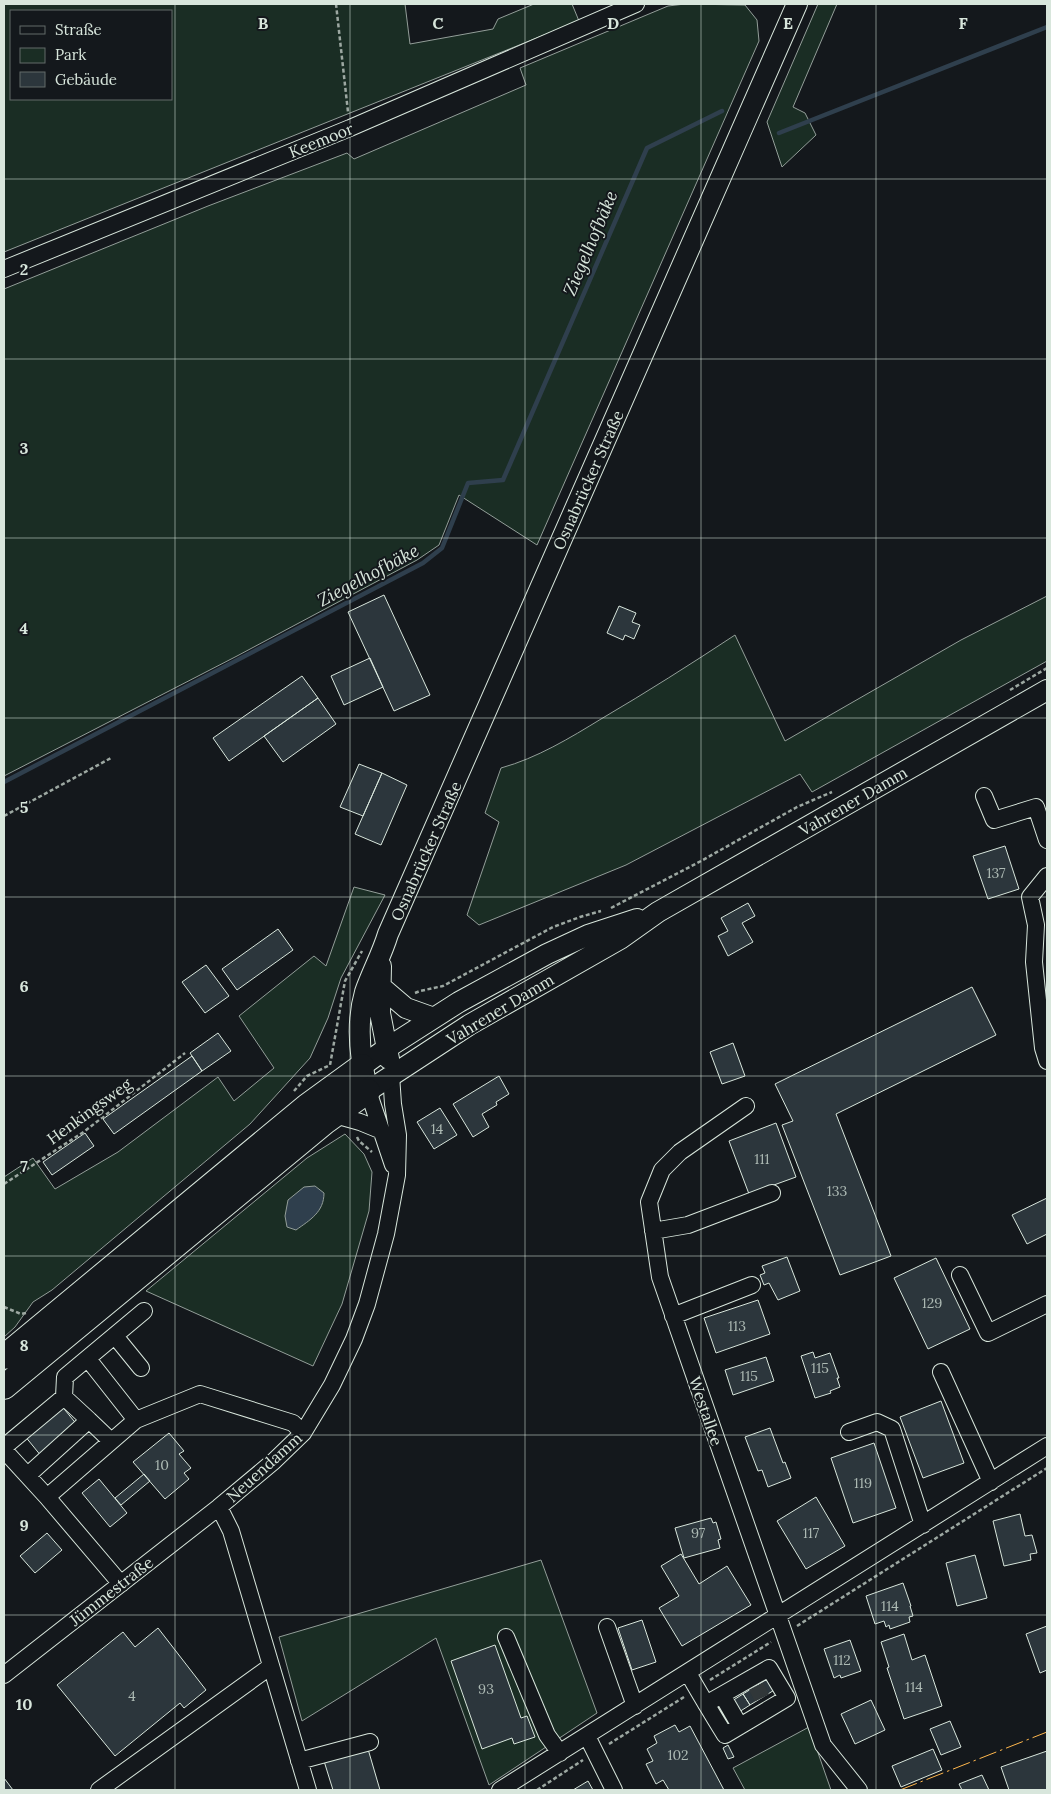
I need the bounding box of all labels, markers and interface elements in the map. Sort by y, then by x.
legend [10,10,172,100]
text: B [258,13,269,33]
text: C [432,13,444,33]
text: D [607,13,619,33]
text: E [783,13,793,33]
text: F [958,13,968,33]
text: Straße [55,20,102,39]
text: Park [55,45,86,64]
text: Gebäude [55,70,117,89]
street label: Keemoor [286,118,356,162]
water label: Ziegelhofbäke [558,187,622,299]
text: 2 [20,259,28,279]
street label: Osnabrücker Straße [548,407,628,553]
text: 3 [20,438,29,458]
water label: Ziegelhofbäke [313,539,423,611]
text: 4 [20,618,29,638]
street label: Vahrener Damm [794,762,911,841]
street label: Osnabrücker Straße [386,778,466,924]
text: 5 [20,797,29,817]
house number: 137 [986,864,1006,882]
street label: Vahrener Damm [442,969,557,1049]
text: 6 [19,976,29,996]
street label: Henkingsweg [43,1073,136,1148]
house number: 14 [431,1120,444,1138]
house number: 111 [754,1150,770,1168]
text: 7 [20,1156,28,1176]
house number: 133 [827,1182,848,1200]
house number: 129 [922,1294,942,1312]
house number: 113 [728,1317,746,1335]
text: 8 [19,1335,29,1355]
house number: 115 [811,1359,829,1377]
house number: 115 [740,1367,758,1385]
street label: Westallee [685,1374,727,1449]
street label: Neuendamm [222,1428,306,1506]
house number: 10 [155,1456,169,1474]
house number: 119 [854,1474,872,1492]
text: 9 [19,1515,29,1535]
house number: 97 [691,1524,706,1542]
house number: 117 [803,1524,820,1542]
street label: Jümmestraße [64,1552,157,1631]
house number: 114 [881,1597,899,1615]
house number: 112 [833,1651,851,1669]
house number: 114 [905,1678,923,1696]
house number: 93 [478,1680,494,1698]
house number: 4 [128,1687,136,1705]
text: 10 [16,1694,32,1714]
house number: 102 [667,1746,689,1764]

